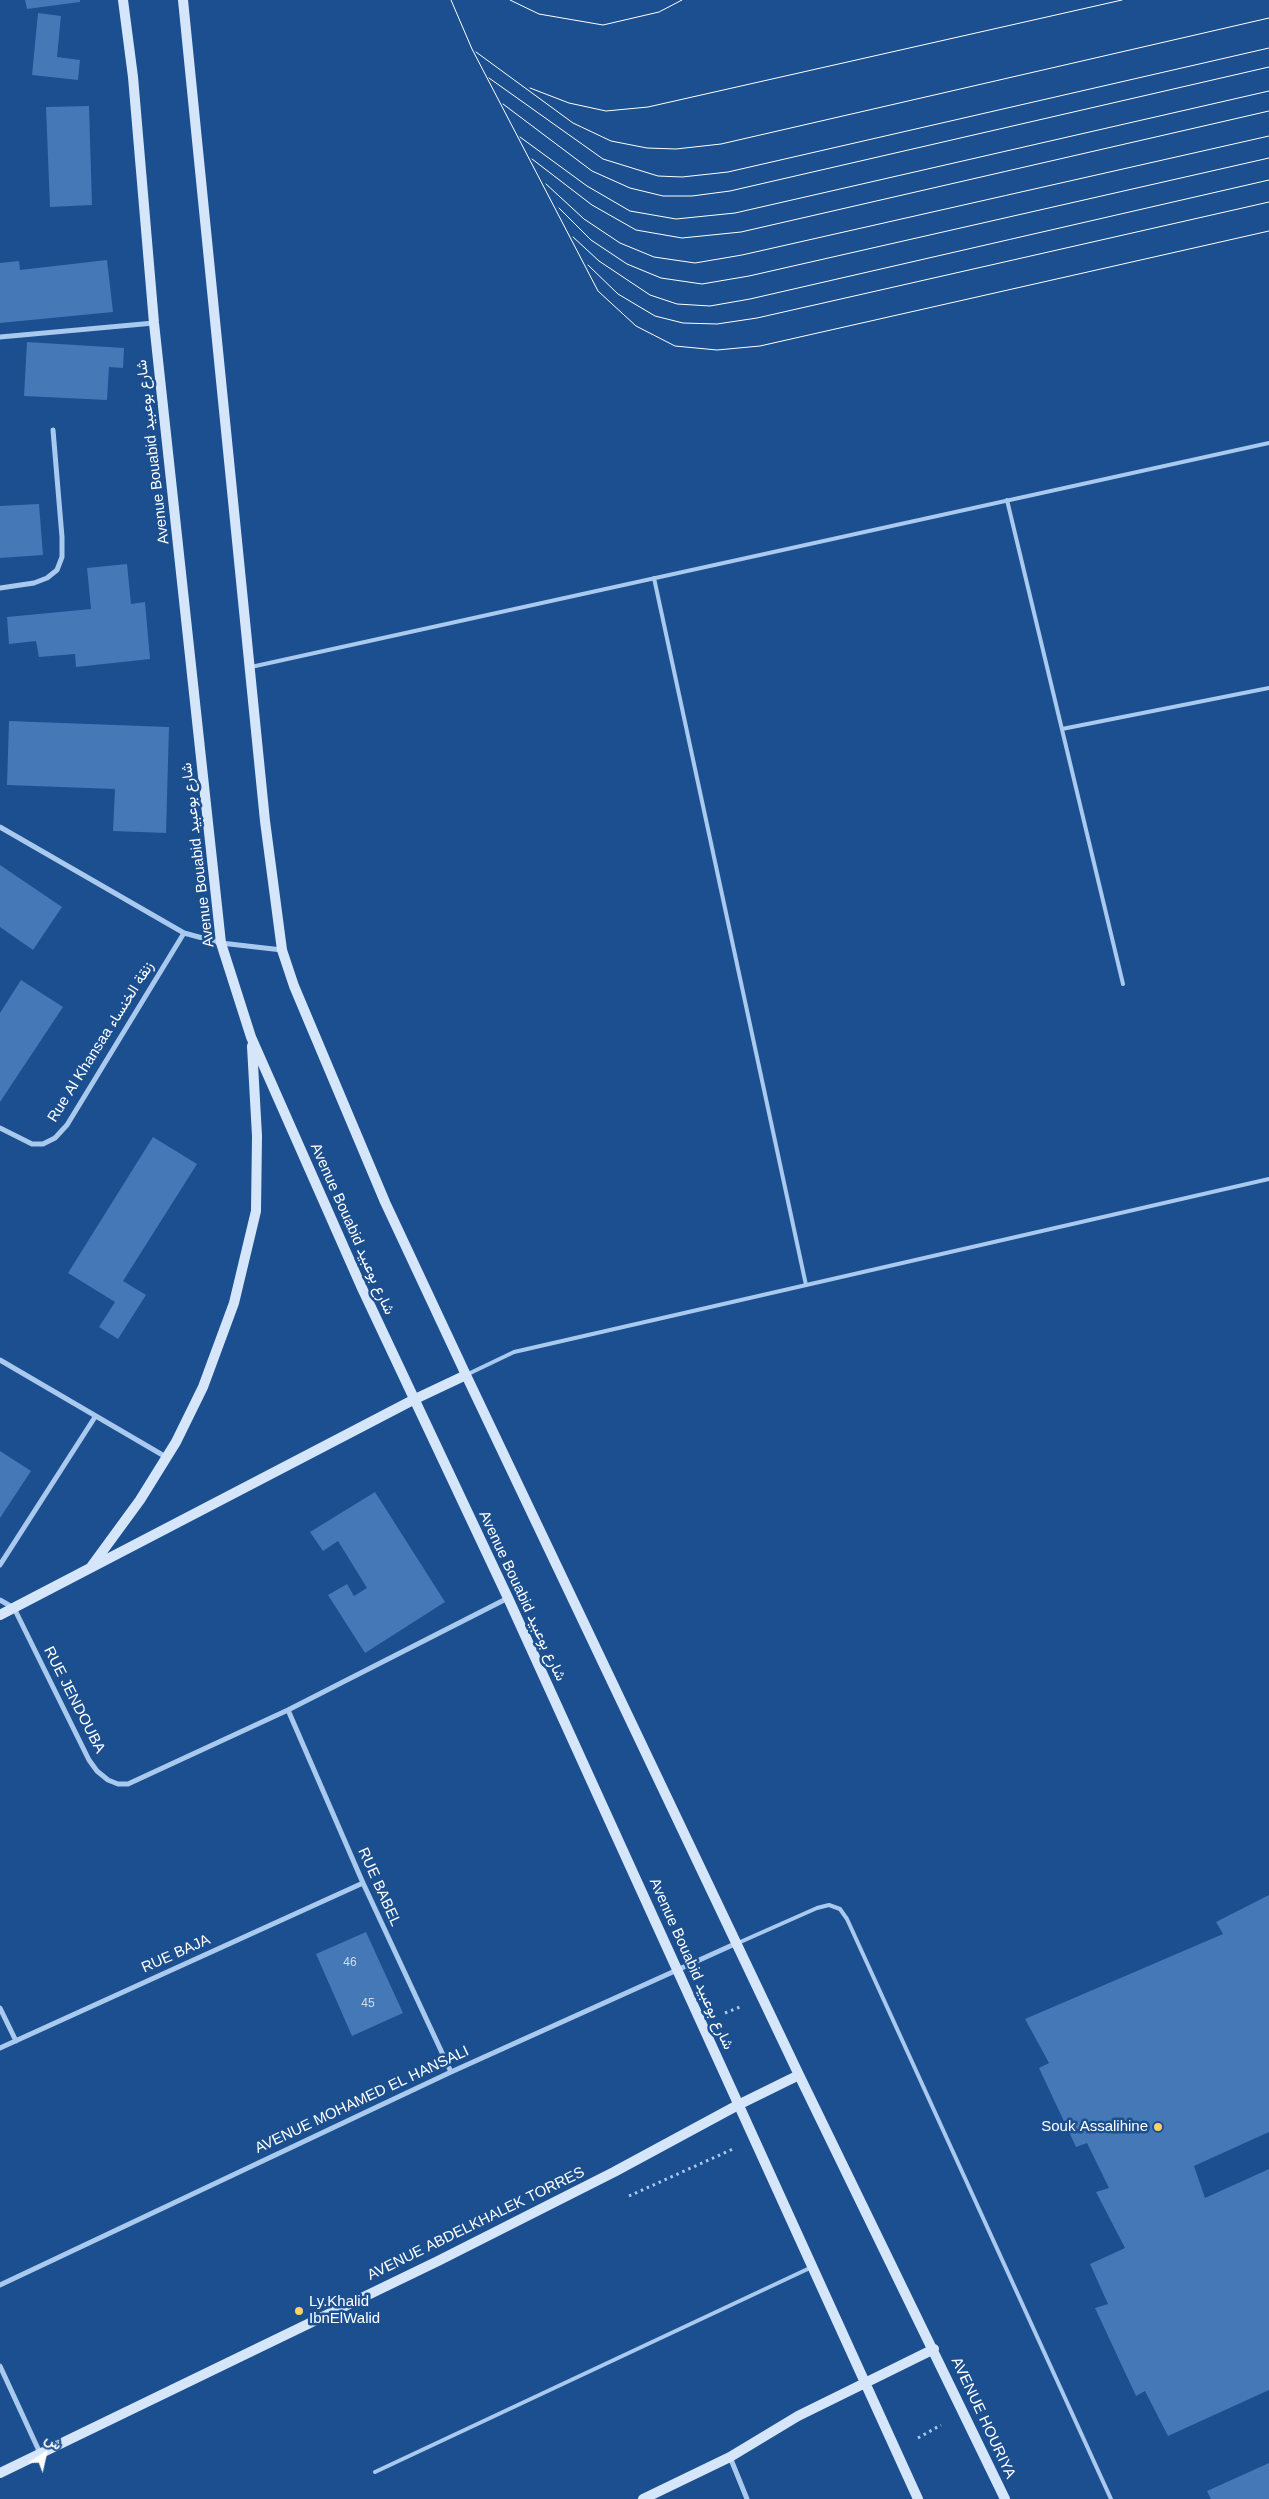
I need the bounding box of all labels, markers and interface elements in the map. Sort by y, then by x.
street label: Avenue Bouabid شارع بوعبيد [133,359,173,545]
street label: Avenue Bouabid شارع بوعبيد [178,762,218,948]
street label: Rue Al Khansaa زنقة الخنساء [44,958,158,1126]
street label: Avenue Bouabid شارع بوعبيد [306,1140,398,1318]
street label: Avenue Bouabid شارع بوعبيد [475,1508,569,1684]
street label: RUE JENDOUBA [39,1644,109,1756]
street label: RUE BABEL [354,1845,404,1929]
street label: Avenue Bouabid شارع بوعبيد [645,1875,737,2053]
street label: RUE BAJA [139,1931,213,1977]
house number: 46 [343,1956,357,1970]
house number: 45 [361,1997,375,2011]
street label: AVENUE MOHAMED EL HANSALI [252,2042,472,2158]
place label: Souk Assalihine [1041,2118,1148,2136]
marker: Souk Assalihine [1152,2121,1164,2133]
street label: AVENUE ABDELKHALEK TORRES [364,2163,588,2285]
place label: Ly.Khalid IbnElWalid [309,2293,380,2328]
marker: Ly.Khalid IbnElWalid [293,2305,305,2317]
street label: AVENUE HOURIYA [947,2354,1019,2482]
north arrow [20,2429,70,2479]
text: ش [42,2430,65,2453]

